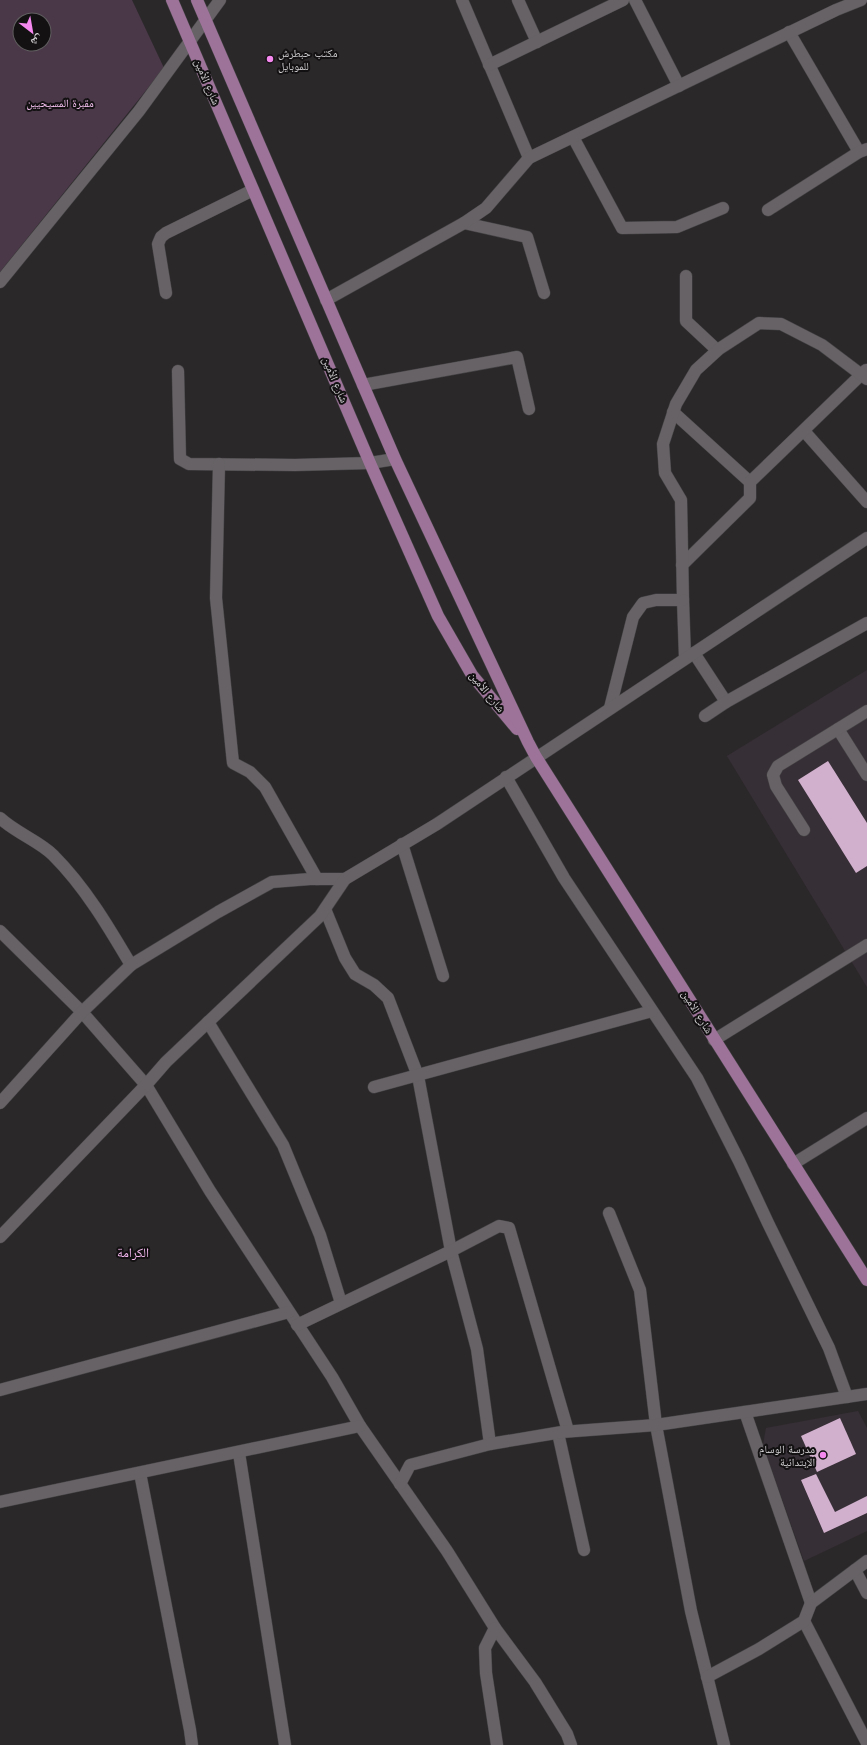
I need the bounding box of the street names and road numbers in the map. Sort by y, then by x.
street label: شارع الأمين [192,57,222,107]
street label: شارع الأمين [320,355,350,405]
street label: شارع الأمين [467,669,507,715]
street label: شارع الأمين [679,988,715,1036]

